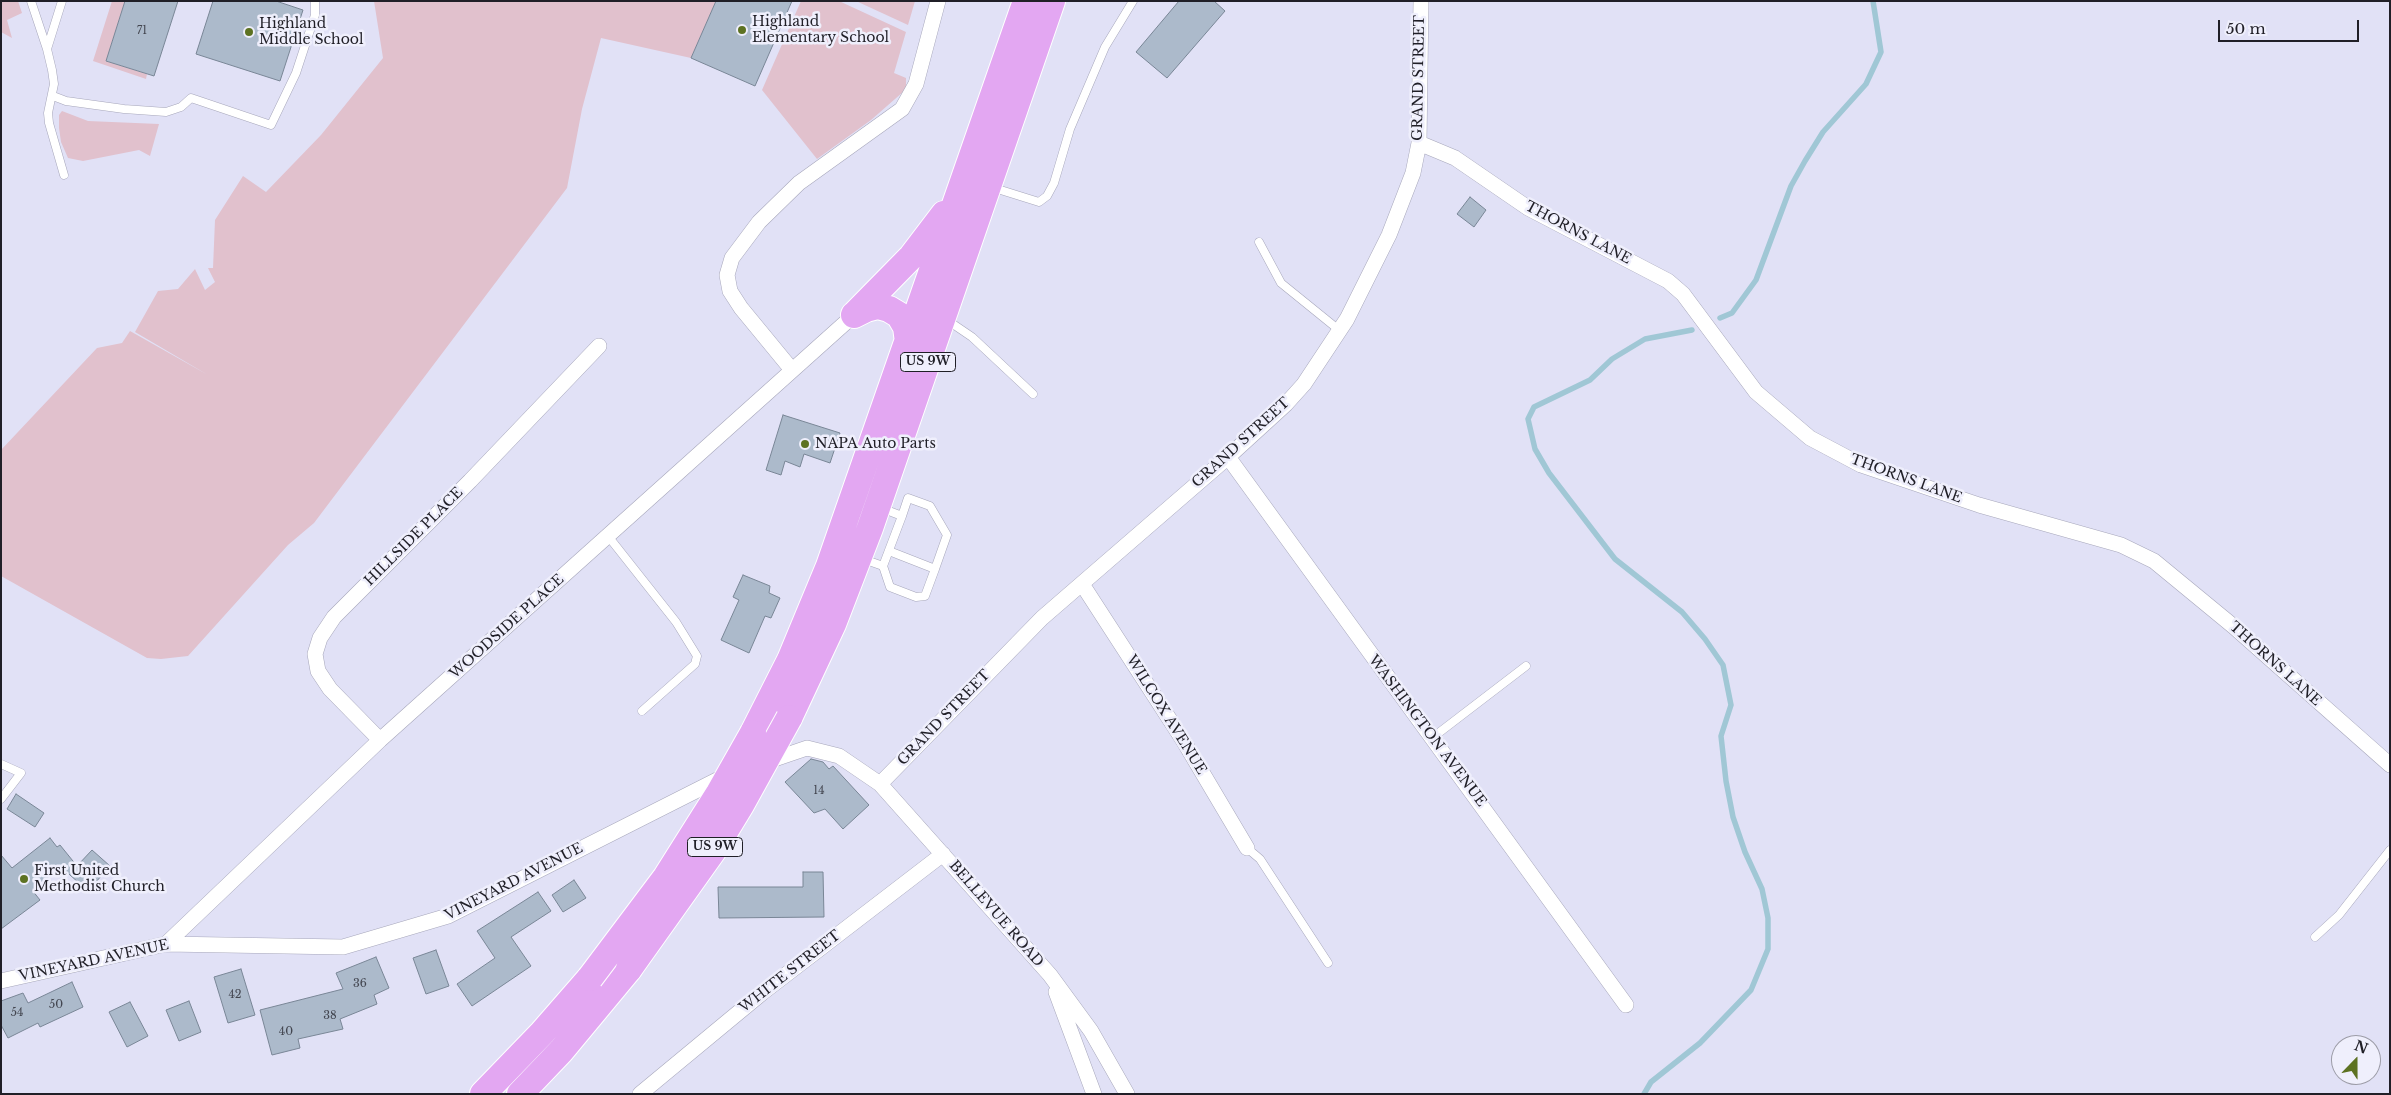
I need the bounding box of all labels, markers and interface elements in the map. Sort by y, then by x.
scale bar [2221,10,2362,42]
place label: Highland Elementary School [752,14,889,46]
street label: GRAND STREET [1410,15,1428,141]
place label: Highland Middle School [259,16,364,48]
text: 50 m [2226,19,2266,38]
house number: 71 [137,24,147,38]
marker: Highland Elementary School [736,24,748,36]
marker: Highland Middle School [243,26,255,38]
street label: THORNS LANE [1522,198,1634,268]
road number: US 9W [900,352,956,372]
street label: GRAND STREET [1189,395,1293,491]
place label: NAPA Auto Parts [815,436,936,452]
marker: NAPA Auto Parts [799,438,811,450]
street label: THORNS LANE [1848,451,1964,507]
street label: HILLSIDE PLACE [361,484,467,590]
street label: WOODSIDE PLACE [447,571,567,683]
street label: THORNS LANE [2226,618,2324,710]
street label: WILCOX AVENUE [1122,652,1210,778]
street label: WASHINGTON AVENUE [1365,652,1489,810]
street label: GRAND STREET [894,667,994,769]
house number: 14 [813,784,825,798]
road number: US 9W [688,838,742,856]
street label: VINEYARD AVENUE [442,840,586,924]
street label: BELLEVUE ROAD [945,857,1047,971]
place label: First United Methodist Church [34,863,165,896]
marker: First United Methodist Church [18,873,30,885]
street label: WHITE STREET [736,927,844,1017]
street label: VINEYARD AVENUE [18,937,170,985]
house number: 36 [353,977,367,991]
house number: 42 [228,988,242,1002]
house number: 50 [49,998,63,1012]
house number: 54 [11,1006,23,1020]
house number: 38 [323,1009,337,1023]
house number: 40 [279,1025,293,1039]
north arrow [2331,1035,2381,1085]
text: N [2352,1036,2371,1058]

